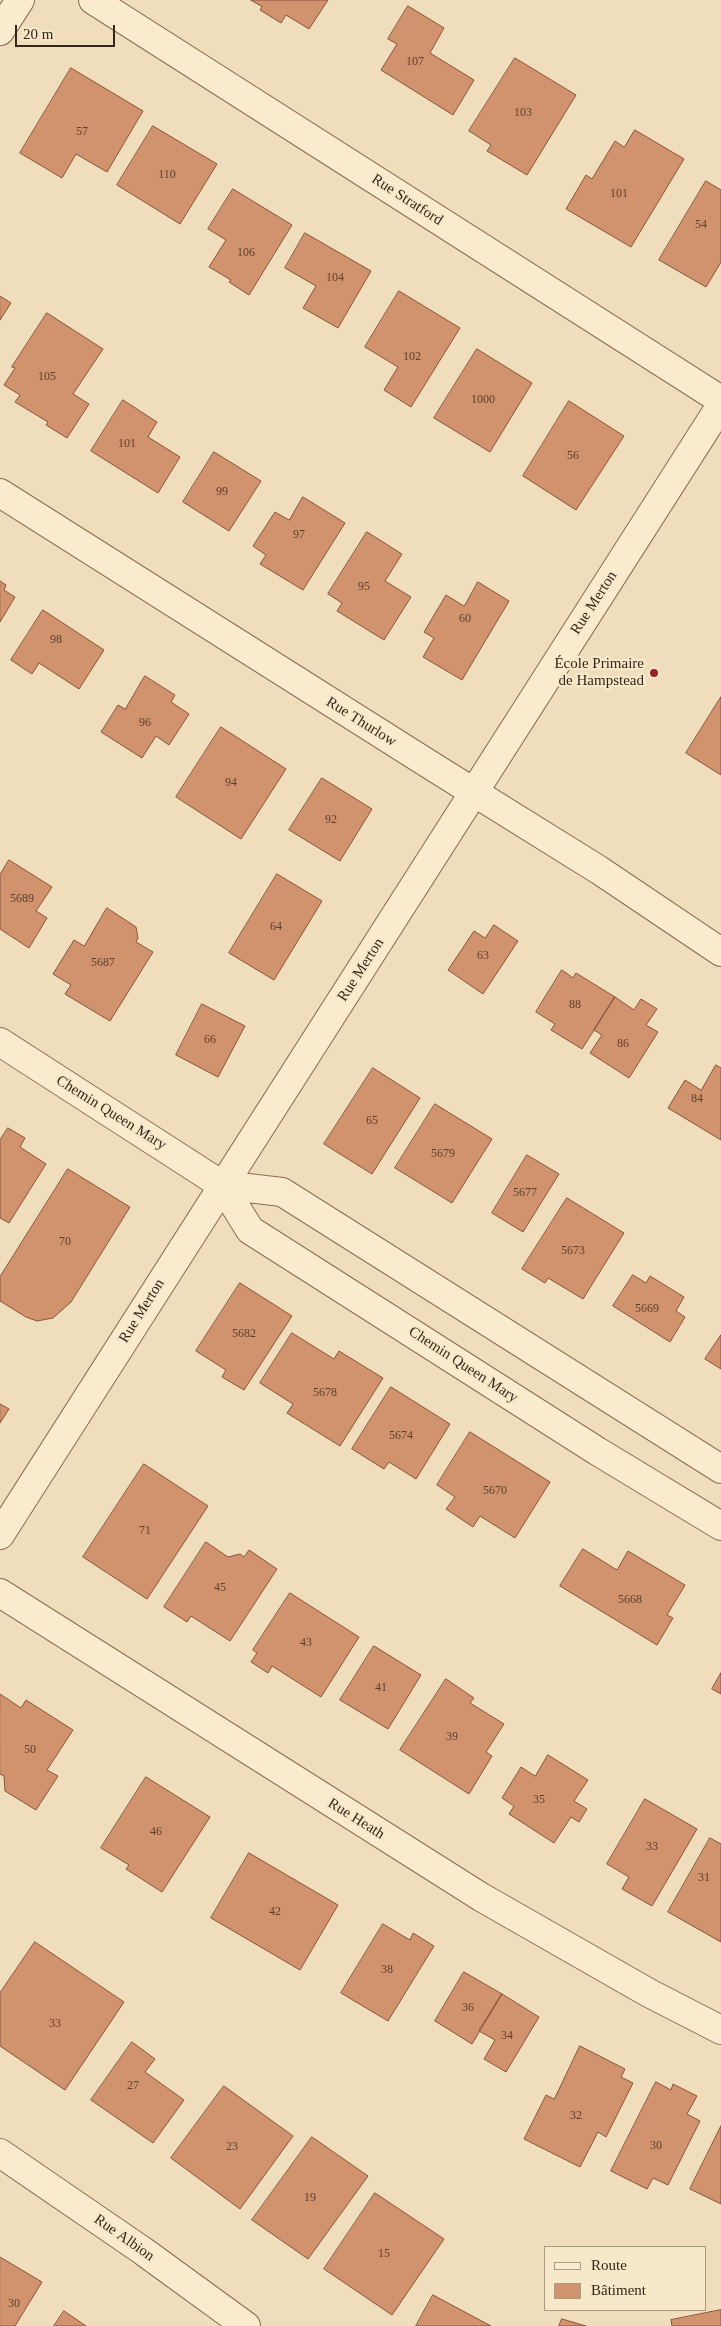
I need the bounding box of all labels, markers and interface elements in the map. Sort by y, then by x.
scale bar [18,15,118,47]
text: 20 m [23,26,53,42]
house number: 107 [406,55,424,69]
house number: 103 [514,106,532,120]
house number: 57 [76,125,88,139]
house number: 110 [158,168,176,182]
street label: Rue Stratford [368,170,446,230]
house number: 101 [610,187,628,201]
house number: 54 [695,218,707,232]
house number: 106 [237,246,255,260]
house number: 104 [326,271,344,285]
house number: 102 [403,350,421,364]
house number: 105 [38,370,56,384]
house number: 1000 [471,393,495,407]
house number: 101 [118,437,136,451]
house number: 56 [567,449,579,463]
house number: 99 [216,485,228,499]
house number: 97 [293,528,305,542]
street label: Rue Merton [567,568,621,638]
house number: 95 [358,580,370,594]
house number: 60 [459,612,471,626]
house number: 98 [50,633,62,647]
place label: École Primaire de Hampstead [554,655,644,690]
marker: École Primaire de Hampstead [648,667,660,679]
street label: Rue Thurlow [322,693,400,751]
house number: 96 [139,716,151,730]
house number: 94 [225,776,237,790]
house number: 92 [325,813,337,827]
house number: 5689 [10,892,34,906]
house number: 64 [270,920,282,934]
street label: Rue Merton [334,935,388,1005]
house number: 63 [477,949,489,963]
house number: 5687 [91,956,115,970]
house number: 88 [569,998,581,1012]
house number: 66 [204,1033,216,1047]
house number: 86 [617,1037,629,1051]
street label: Chemin Queen Mary [53,1072,169,1154]
house number: 84 [691,1092,703,1106]
house number: 65 [366,1114,378,1128]
house number: 5679 [431,1147,455,1161]
house number: 5677 [513,1186,537,1200]
house number: 70 [59,1235,71,1249]
house number: 5673 [561,1244,585,1258]
street label: Rue Merton [115,1276,169,1346]
house number: 5669 [635,1302,659,1316]
street label: Chemin Queen Mary [405,1323,521,1407]
house number: 5682 [232,1327,256,1341]
house number: 5678 [313,1386,337,1400]
house number: 5674 [389,1429,413,1443]
house number: 5670 [483,1484,507,1498]
house number: 71 [139,1524,151,1538]
house number: 45 [214,1581,226,1595]
house number: 5668 [618,1593,642,1607]
house number: 43 [300,1636,312,1650]
house number: 41 [375,1681,387,1695]
house number: 39 [446,1730,458,1744]
house number: 50 [24,1743,36,1757]
house number: 35 [533,1793,545,1807]
street label: Rue Heath [324,1794,388,1844]
house number: 46 [150,1825,162,1839]
house number: 33 [646,1840,658,1854]
house number: 31 [698,1871,710,1885]
house number: 42 [269,1905,281,1919]
house number: 38 [381,1963,393,1977]
house number: 36 [462,2001,474,2015]
house number: 33 [49,2017,61,2031]
house number: 34 [501,2029,513,2043]
house number: 27 [127,2079,139,2093]
house number: 32 [570,2109,582,2123]
house number: 30 [650,2139,662,2153]
house number: 23 [226,2140,238,2154]
house number: 19 [304,2191,316,2205]
street label: Rue Albion [90,2211,158,2265]
legend [544,2246,706,2311]
house number: 15 [378,2247,390,2261]
text: Route [591,2257,627,2273]
text: Bâtiment [591,2282,646,2298]
house number: 30 [8,2297,20,2311]

